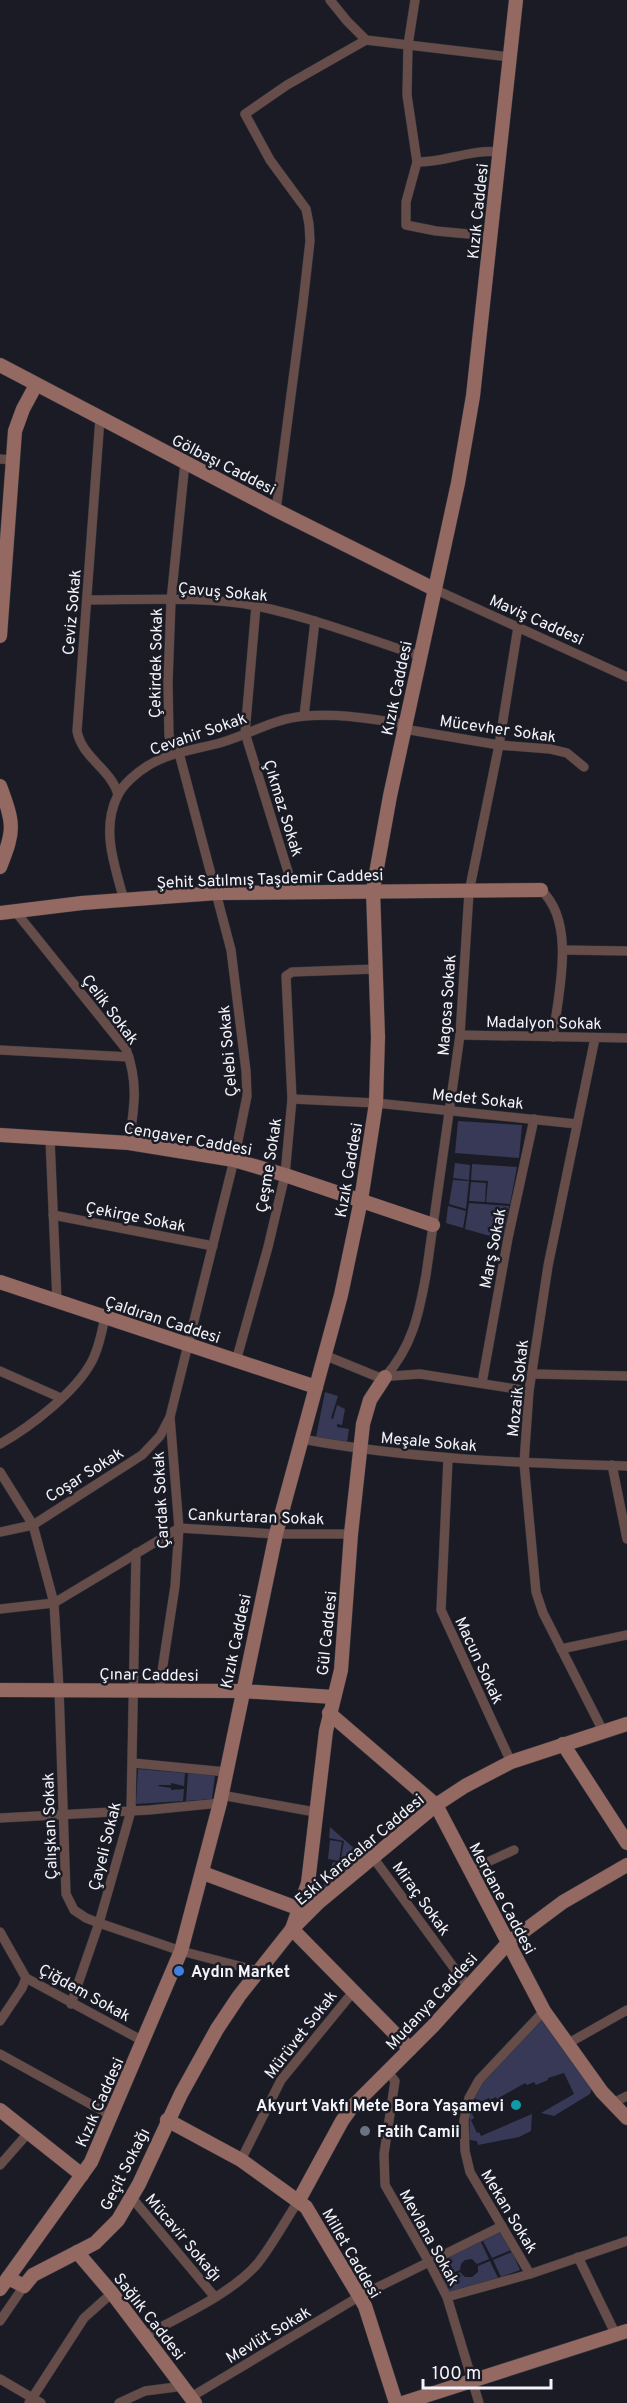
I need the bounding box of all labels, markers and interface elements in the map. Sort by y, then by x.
street label: Kızık Caddesi [464,162,494,260]
street label: Gölbaşı Caddesi [168,431,278,501]
street label: Ceviz Sokak [59,568,87,656]
street label: Çavuş Sokak [177,579,269,607]
street label: Maviş Caddesi [486,591,587,651]
street label: Çekirdek Sokak [146,608,168,718]
street label: Kızık Caddesi [378,639,418,737]
street label: Cevahir Sokak [148,709,250,761]
street label: Mücevher Sokak [438,712,557,748]
street label: Çıkmaz Sokak [258,758,306,859]
street label: Şehit Satılmış Taşdemir Caddesi [156,866,384,894]
street label: Magosa Sokak [434,954,462,1056]
street label: Çelik Sokak [77,971,142,1049]
street label: Çelebi Sokak [215,1004,243,1097]
street label: Madalyon Sokak [486,1013,602,1035]
street label: Medet Sokak [431,1085,525,1115]
street label: Çeşme Sokak [253,1116,287,1214]
street label: Cengaver Caddesi [122,1119,253,1161]
street label: Kızık Caddesi [332,1121,368,1219]
street label: Çekirge Sokak [84,1198,188,1238]
street label: Marş Sokak [476,1206,512,1290]
street label: Çaldıran Caddesi [102,1293,223,1349]
street label: Mozaik Sokak [504,1339,534,1438]
street label: Meşale Sokak [380,1429,478,1457]
street label: Coşar Sokak [42,1444,128,1508]
street label: Çardak Sokak [149,1451,175,1549]
street label: Cankurtaran Sokak [187,1506,325,1530]
street label: Gül Caddesi [314,1590,342,1677]
street label: Kızık Caddesi [217,1592,257,1690]
street label: Macun Sokak [449,1614,507,1708]
street label: Çınar Caddesi [99,1665,199,1687]
street label: Çalışkan Sokak [39,1772,63,1880]
street label: Eski Karacalar Caddesi [292,1791,429,1910]
street label: Çayeli Sokak [85,1800,127,1893]
street label: Merdane Caddesi [463,1840,539,1958]
street label: Miraç Sokak [387,1858,454,1940]
street label: Mudanya Caddesi [382,1950,483,2055]
street label: Çiğdem Sokak [35,1960,133,2027]
place label: Aydın Market [191,1963,290,1983]
marker: Aydın Market [172,1964,186,1978]
street label: Mürüvet Sokak [261,1987,342,2083]
street label: Kızık Caddesi [72,2055,129,2151]
place label: Akyurt Vakfı Mete Bora Yaşamevi [256,2097,504,2117]
marker: Akyurt Vakfı Mete Bora Yaşamevi [509,2098,523,2112]
place label: Fatih Camii [377,2123,460,2143]
marker: Fatih Camii [358,2124,372,2138]
street label: Geçit Sokağı [96,2125,155,2215]
street label: Mekan Sokak [475,2166,541,2258]
street label: Mevlana Sokak [394,2186,463,2289]
street label: Mücavir Sokağı [140,2190,225,2286]
street label: Millet Caddesi [316,2205,384,2303]
street label: Sağlık Caddesi [108,2270,189,2365]
street label: Mevlüt Sokak [223,2303,315,2369]
scale bar [423,2352,550,2390]
text: 100 m [432,2363,481,2386]

